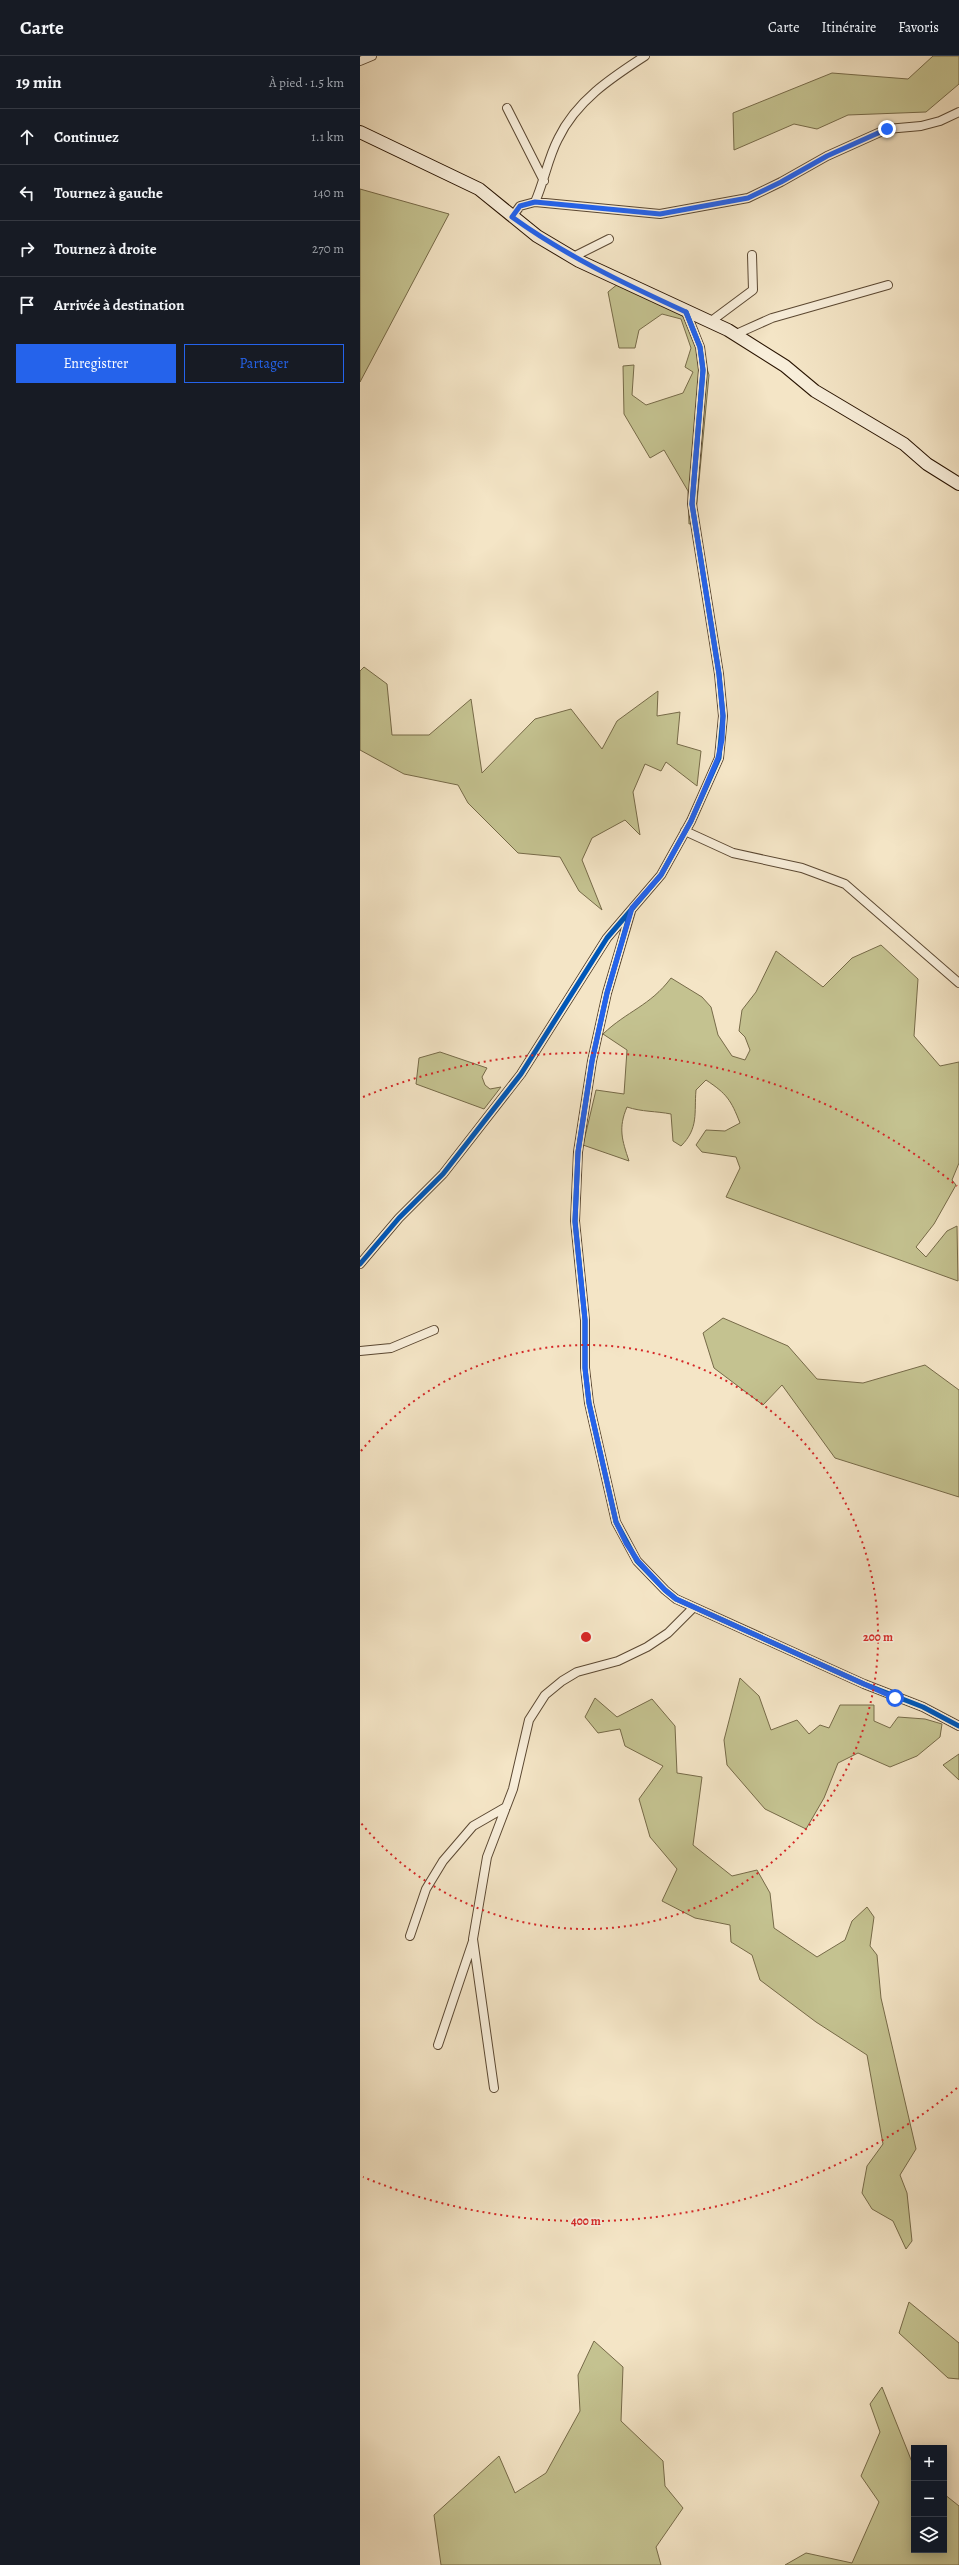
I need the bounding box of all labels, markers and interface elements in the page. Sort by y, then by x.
text: Carte [20,15,64,41]
text: Carte [768,18,799,37]
text: Itinéraire [821,18,876,37]
text: Favoris [898,18,939,37]
text: 19 min [16,71,62,94]
text: À pied · 1.5 km [269,74,344,91]
route end [878,120,896,138]
icon: ahead [16,126,38,148]
text: Continuez [54,127,119,147]
text: 1.1 km [311,128,344,145]
icon: left [16,182,38,204]
text: Tournez à gauche [54,183,163,203]
text: 140 m [313,184,344,201]
icon: right [16,238,38,260]
text: Tournez à droite [54,239,157,259]
text: 270 m [312,240,344,257]
icon: arrive [16,294,38,316]
text: Arrivée à destination [54,295,185,315]
button: Enregistrer [16,344,176,383]
button: Partager [184,344,344,383]
text: 200 m [863,1629,893,1645]
centre of rings [579,1630,593,1644]
route start [886,1689,904,1707]
text: 400 m [571,2213,601,2229]
map controls [911,2445,947,2553]
button: + [911,2445,947,2481]
button: − [911,2481,947,2517]
button: layers [911,2517,947,2553]

